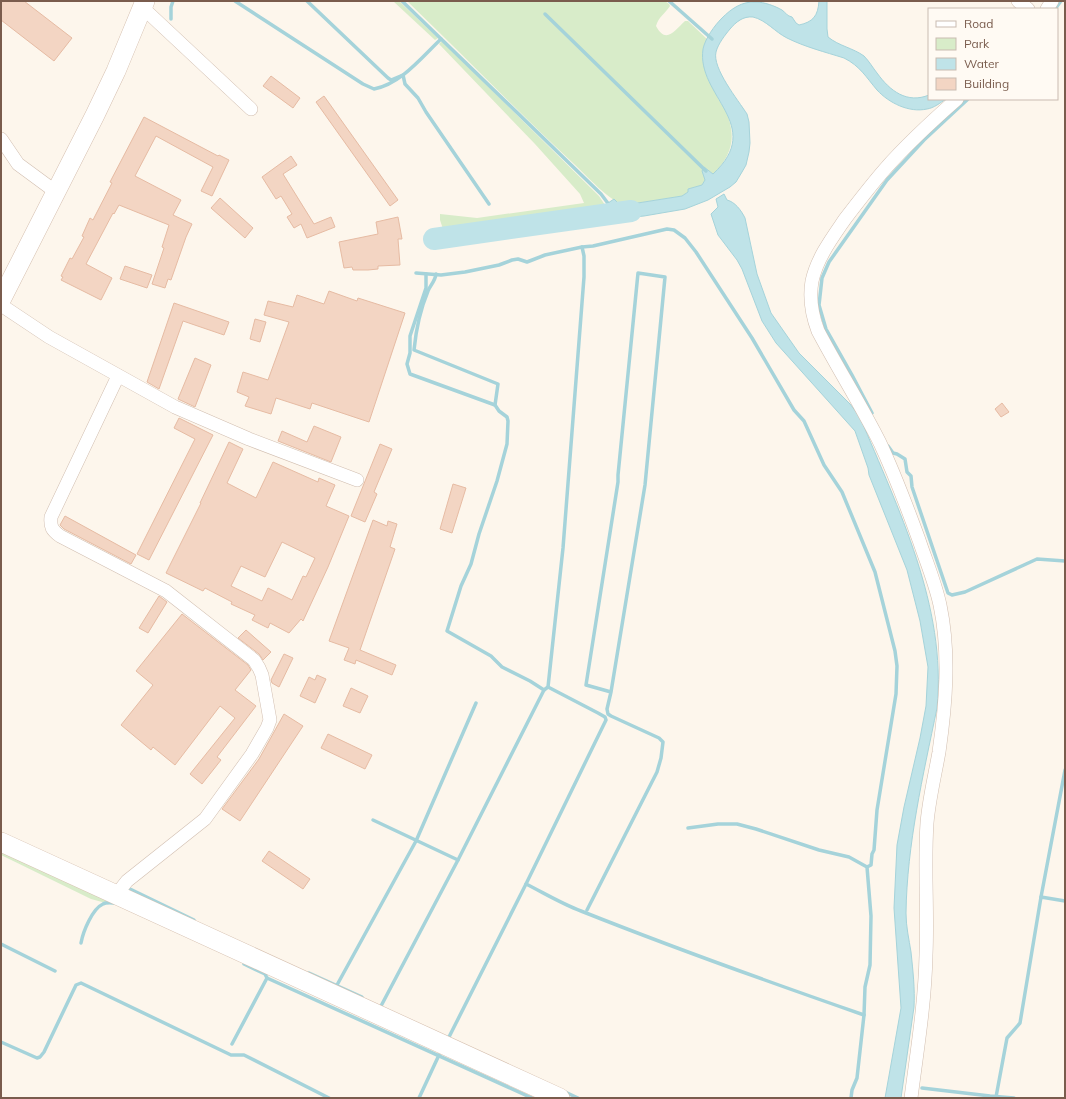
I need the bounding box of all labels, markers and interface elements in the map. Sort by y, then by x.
legend [928,8,1058,100]
text: Road [964,16,993,31]
text: Park [964,36,990,51]
text: Water [964,56,1000,71]
text: Building [964,76,1009,91]

